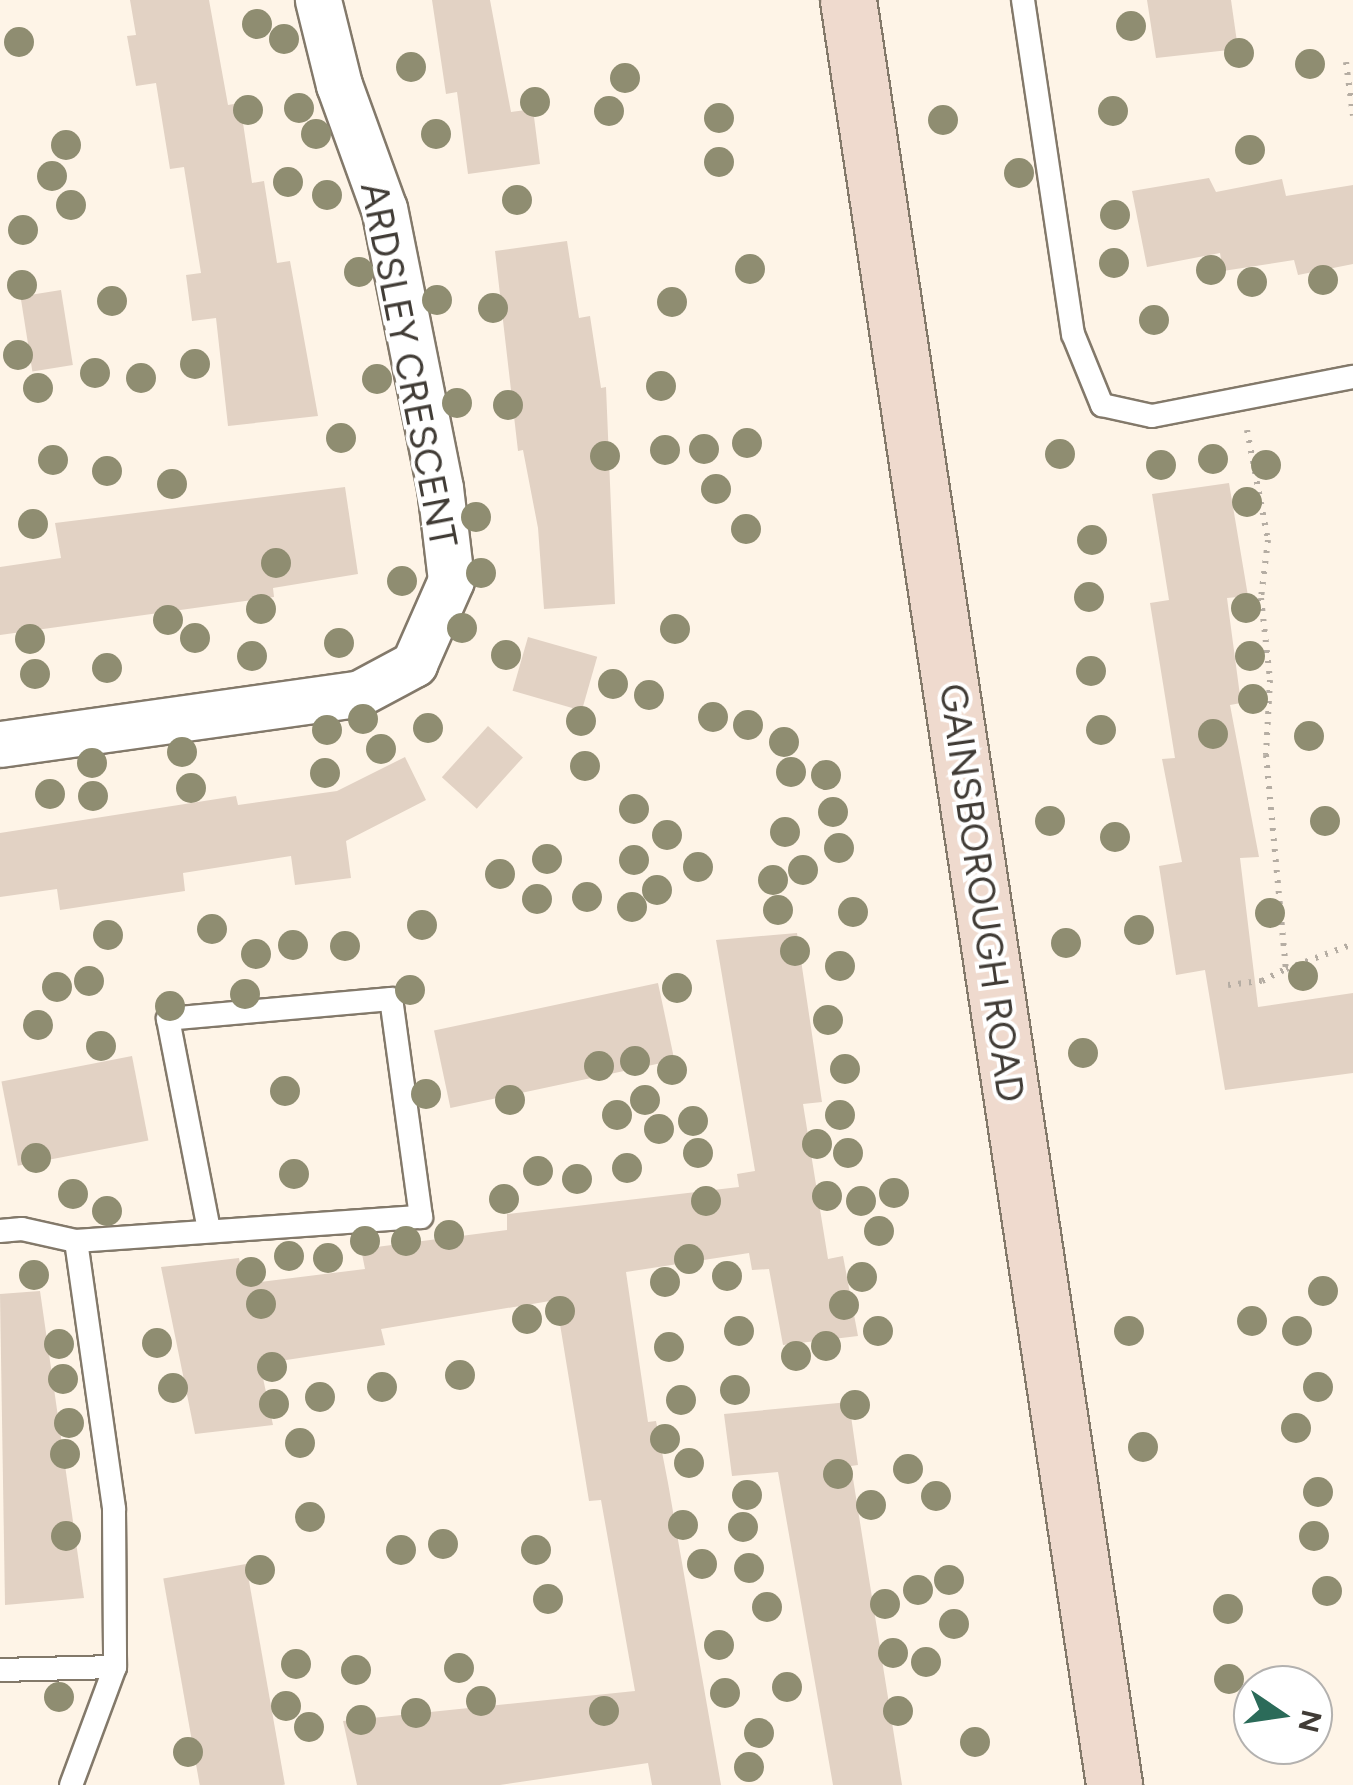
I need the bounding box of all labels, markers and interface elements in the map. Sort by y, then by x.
street label: ARDSLEY CRESCENT [350,179,466,551]
street label: GAINSBOROUGH ROAD [929,681,1033,1105]
north arrow [1233,1665,1333,1765]
text: N [1291,1707,1329,1736]

